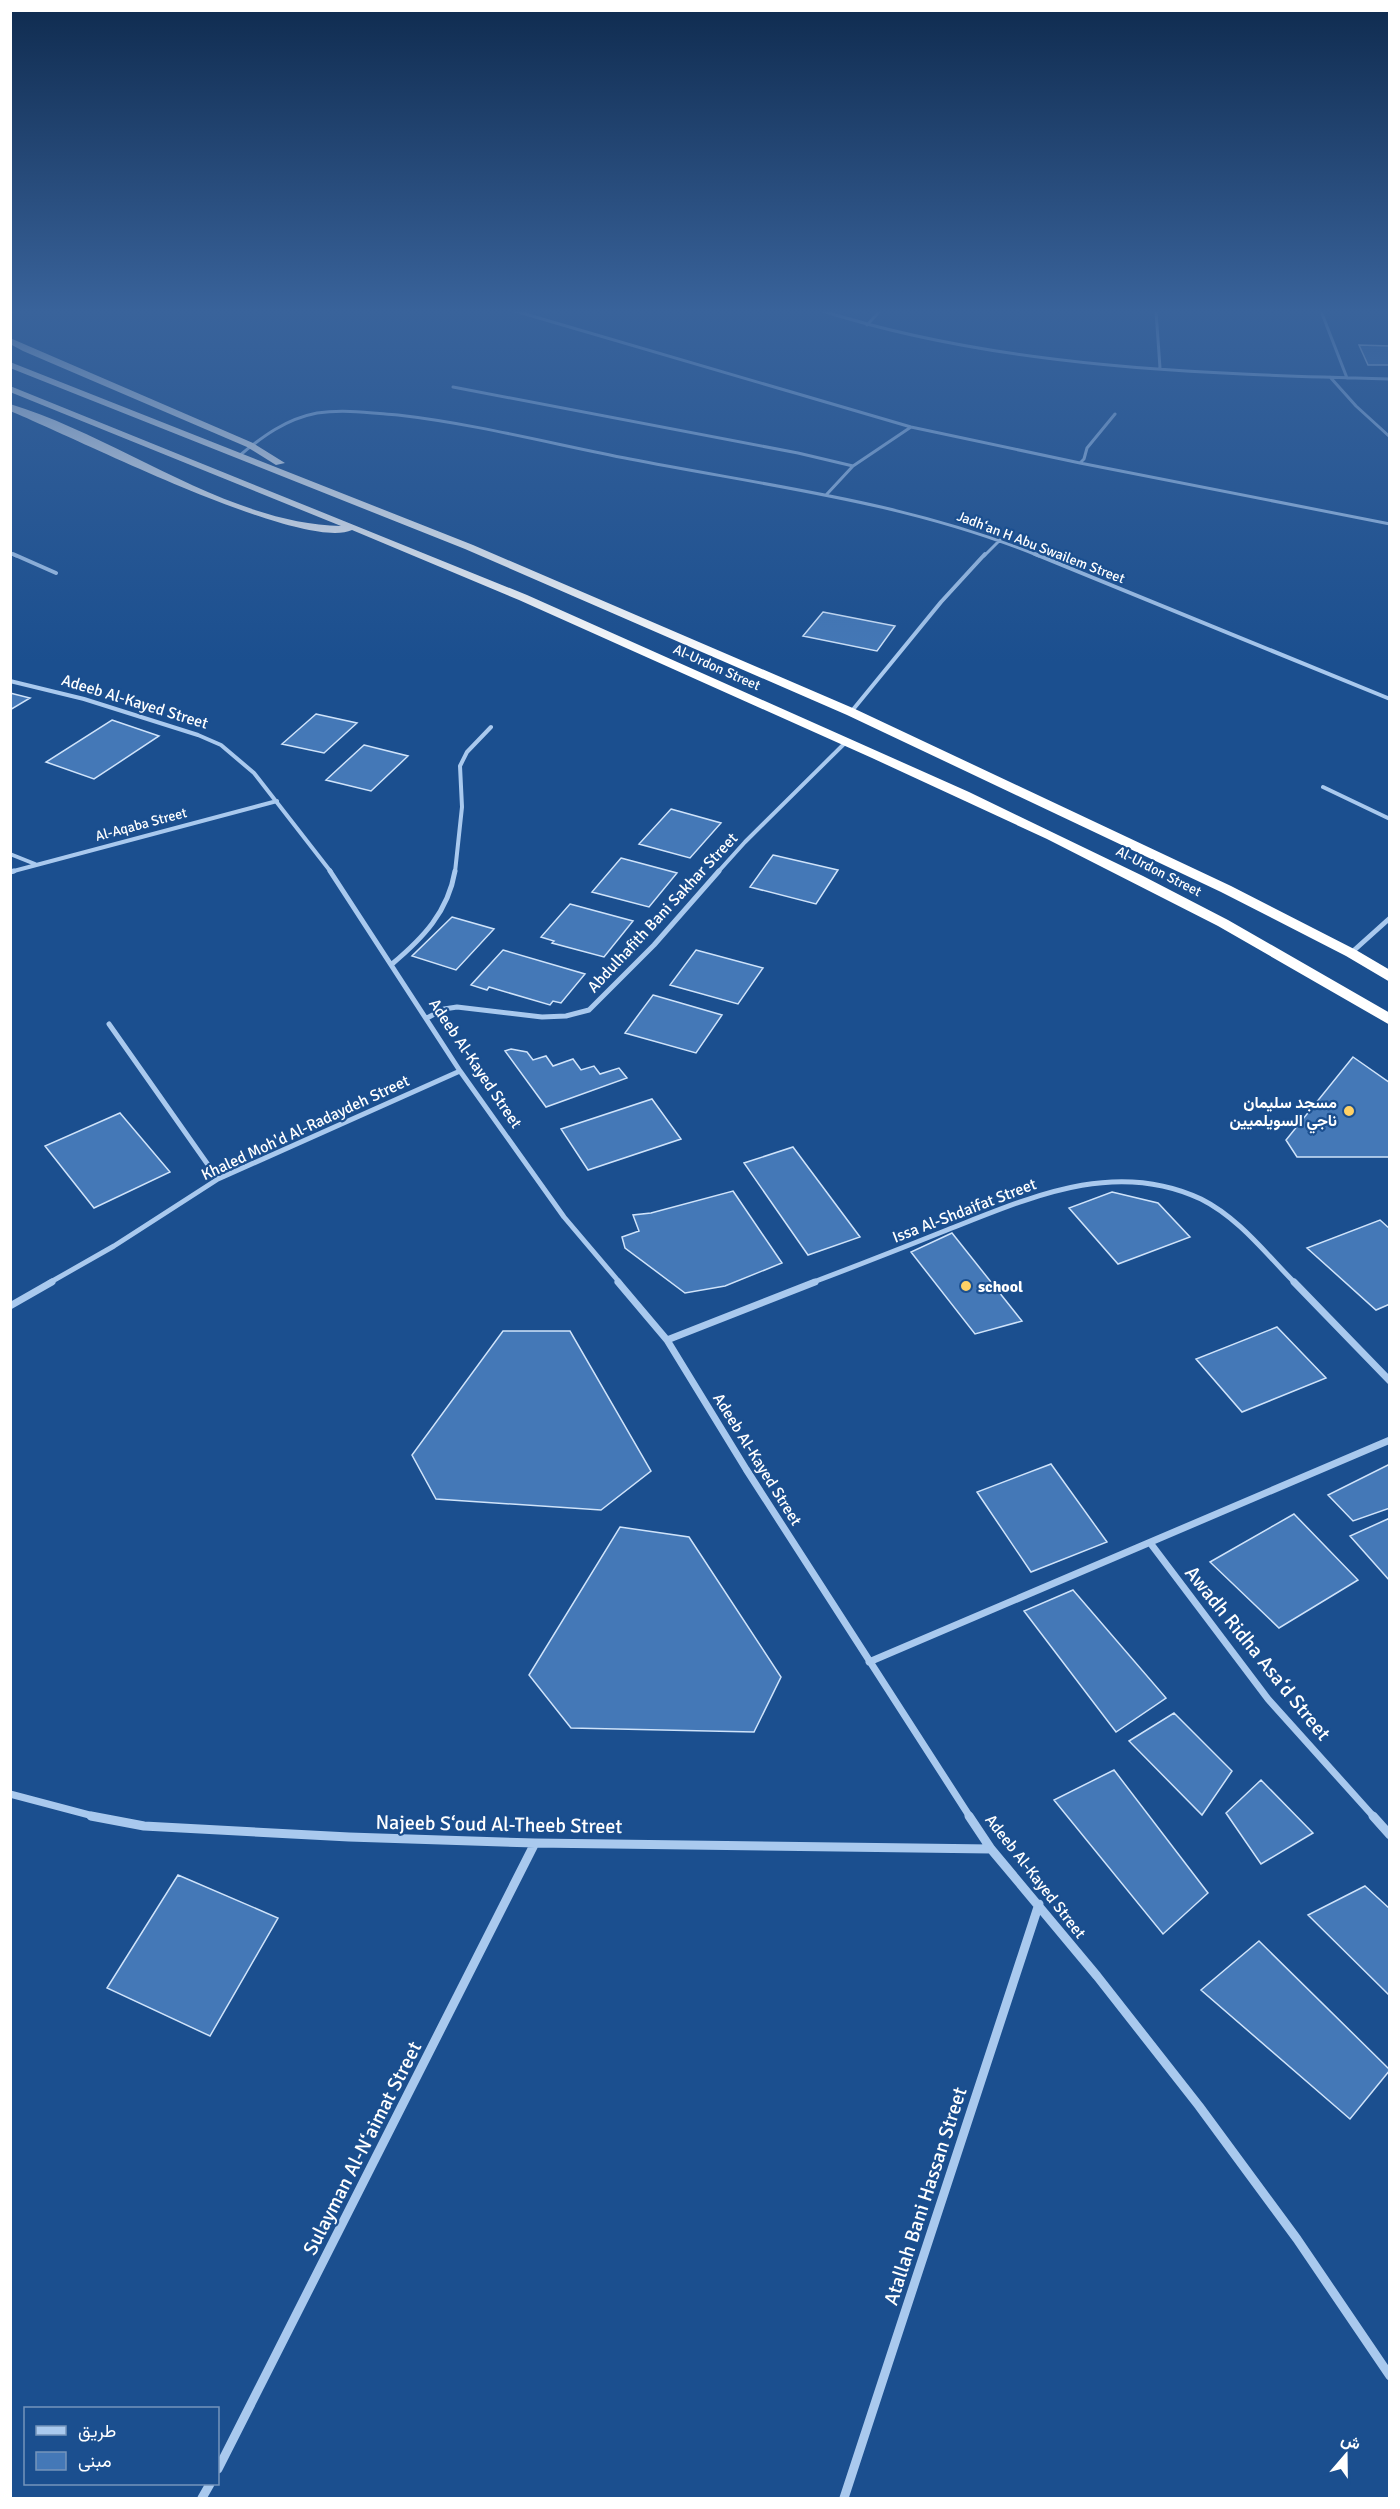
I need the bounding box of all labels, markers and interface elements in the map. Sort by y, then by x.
street label: Jadh‘an H Abu Swailem Street [955,508,1127,587]
street label: Al-Urdon Street [671,641,763,694]
street label: Adeeb Al-Kayed Street [59,670,211,734]
street label: Al-Aqaba Street [93,804,189,845]
street label: Abdulhafith Bani Sakhar Street [583,828,742,997]
street label: Al-Urdon Street [1113,843,1204,900]
street label: Adeeb Al-Kayed Street [424,995,526,1133]
street label: Khaled Moh'd Al-Radaydeh Street [198,1071,413,1185]
place label: مسجد سليمان ناجي السويلميين [1229,1093,1337,1134]
marker: مسجد سليمان ناجي السويلميين [1342,1104,1356,1118]
street label: Issa Al-Shdaifat Street [890,1174,1040,1248]
place label: school [978,1277,1023,1297]
marker: school [959,1279,973,1293]
street label: Adeeb Al-Kayed Street [708,1390,806,1530]
street label: Awadh Ridha Asa‘d Street [1179,1561,1336,1746]
street label: Najeeb S‘oud Al-Theeb Street [375,1810,623,1839]
street label: Adeeb Al-Kayed Street [980,1810,1090,1943]
street label: Sulayman Al-N‘aimat Street [298,2037,427,2259]
street label: Atallah Bani Hassan Street [878,2084,973,2308]
legend [24,2407,219,2485]
text: طريق [78,2420,116,2442]
north arrow [1316,2425,1376,2485]
text: ش [1338,2429,1363,2455]
text: مبنى [78,2450,112,2472]

